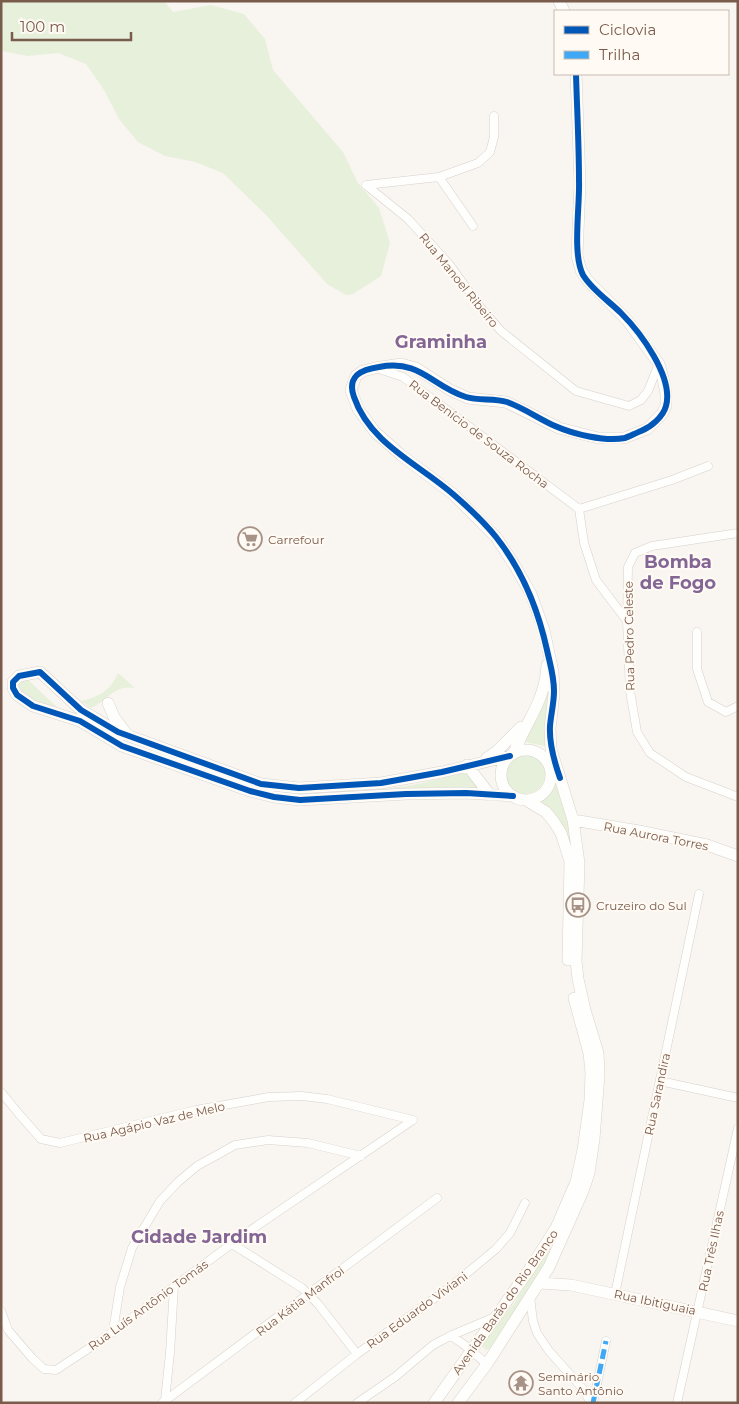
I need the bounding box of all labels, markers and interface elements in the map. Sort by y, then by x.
scale bar [12,10,131,42]
legend [554,10,729,75]
text: 100 m [20,17,65,36]
text: Ciclovia [599,20,656,39]
text: Trilha [599,45,640,64]
street label: Rua Manoel Ribeiro [416,230,502,330]
district label: Graminha [395,331,487,353]
street label: Rua Benício de Souza Rocha [406,377,552,491]
supermarket icon: Carrefour [237,526,263,552]
place label: Carrefour [268,532,325,547]
district label: Bomba de Fogo [640,551,716,594]
street label: Rua Pedro Celeste [621,581,637,691]
street label: Rua Aurora Torres [602,818,710,854]
bus stop icon: Cruzeiro do Sul [565,892,591,918]
place label: Cruzeiro do Sul [596,898,687,913]
street label: Rua Sarandira [641,1051,673,1137]
street label: Rua Agápio Vaz de Melo [82,1098,226,1146]
street label: Rua Três Ilhas [695,1209,727,1293]
district label: Cidade Jardim [131,1226,267,1248]
street label: Avenida Barão do Rio Branco [449,1226,561,1378]
street label: Rua Luís Antônio Tomás [85,1256,211,1354]
street label: Rua Kátia Manfroi [253,1263,347,1339]
street label: Rua Eduardo Viviani [364,1268,470,1352]
street label: Rua Ibitiguaia [613,1286,697,1318]
place label: Seminário Santo Antônio [538,1369,624,1398]
temple icon: Seminário Santo Antônio [508,1370,534,1396]

